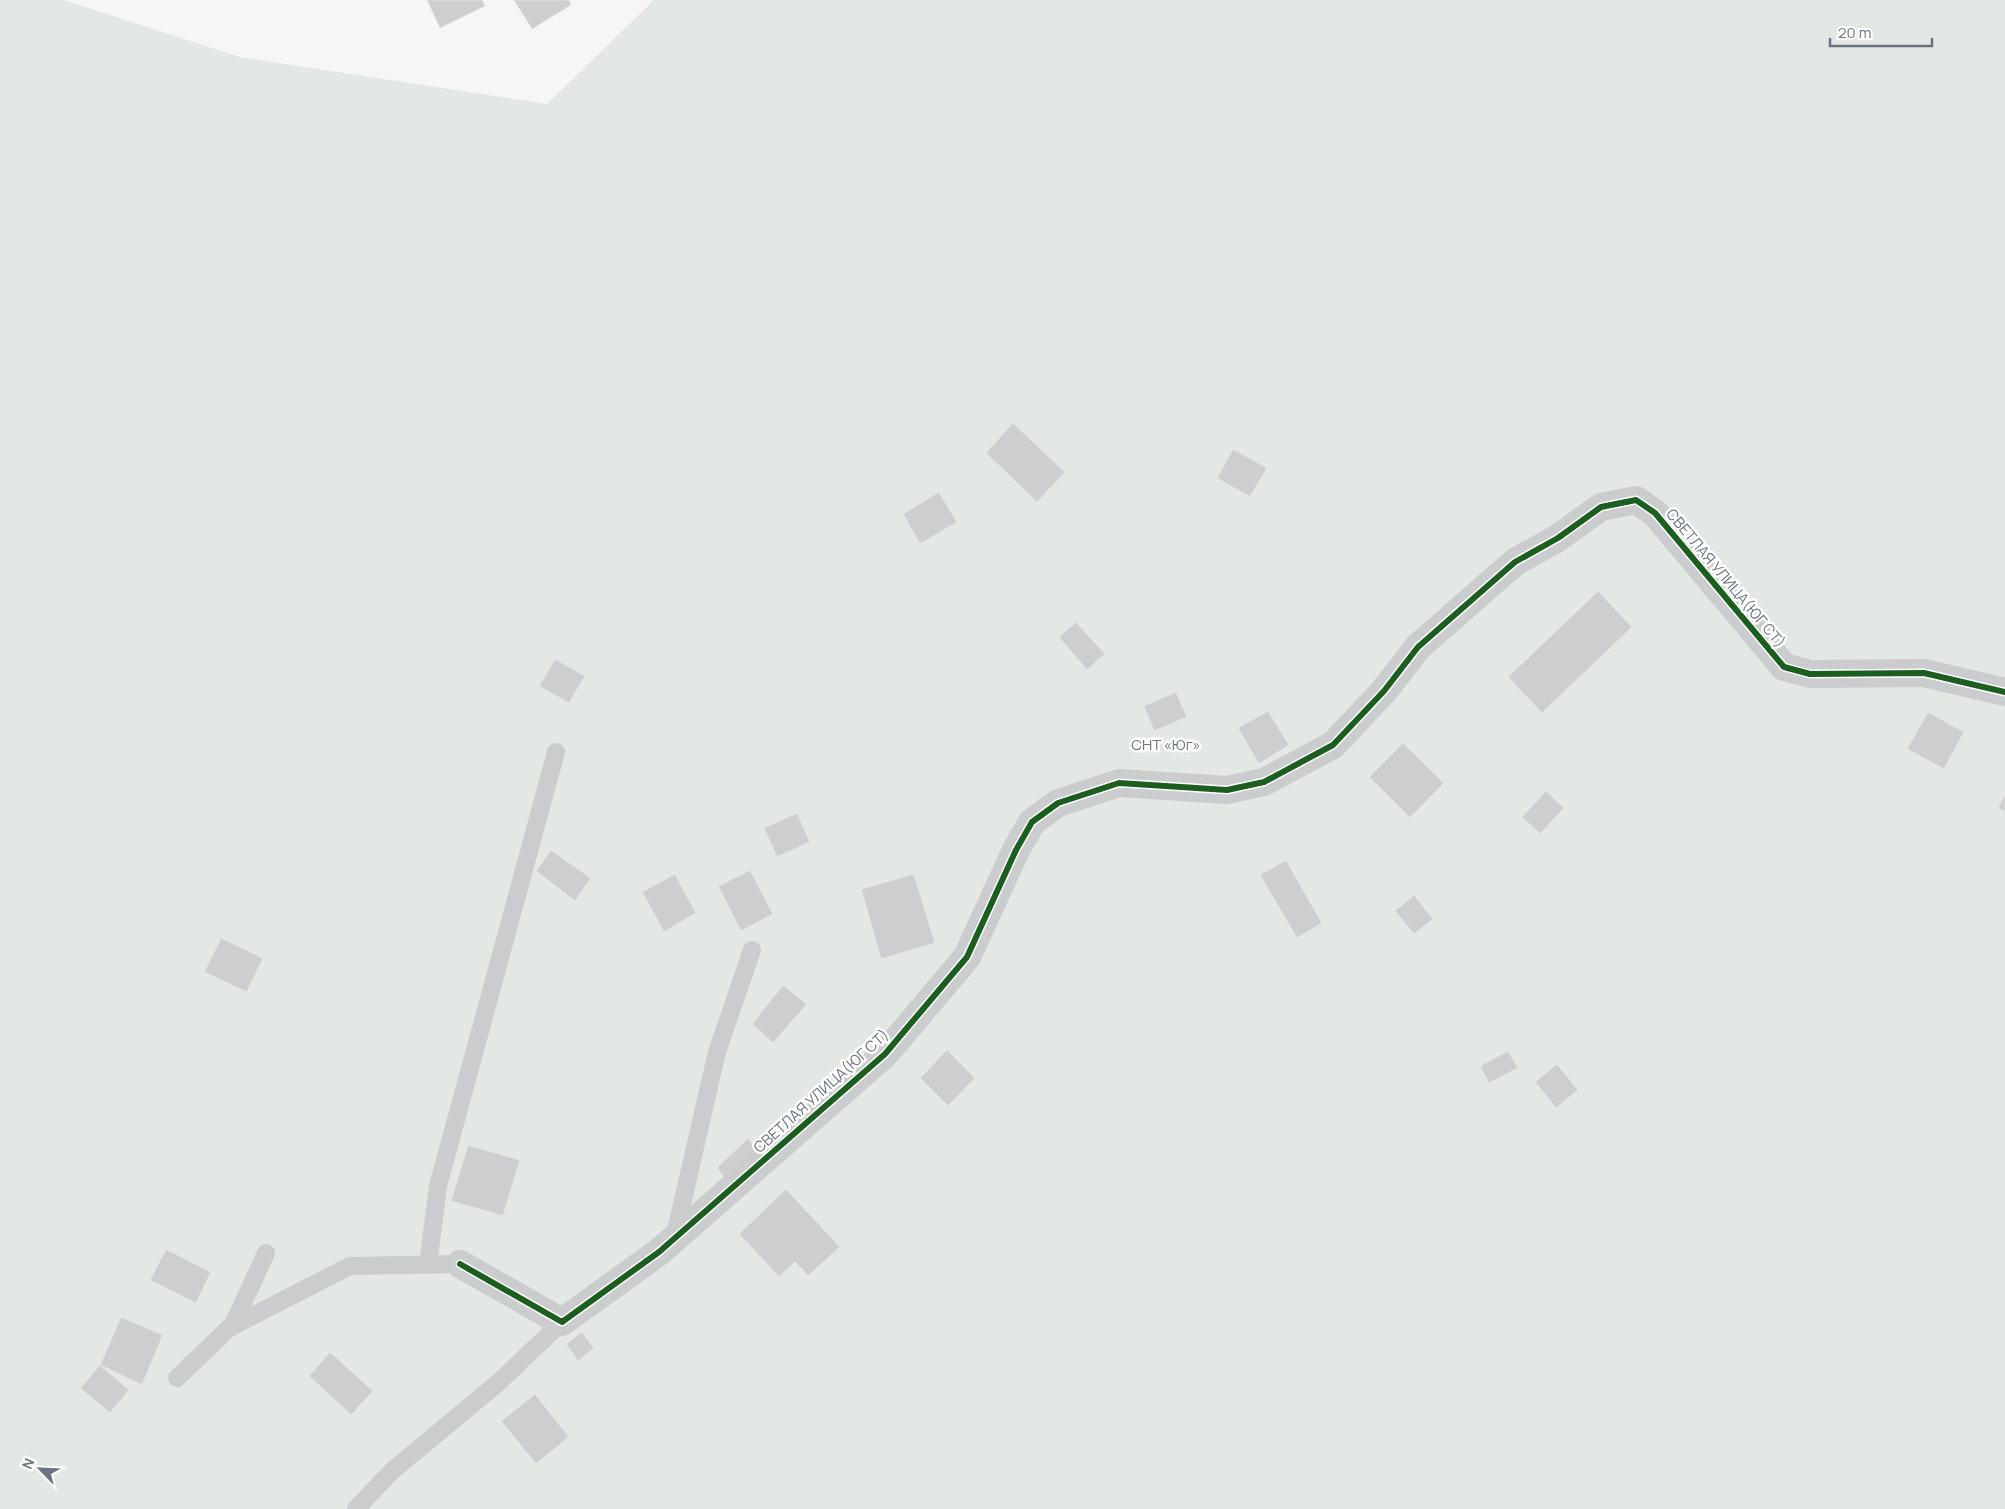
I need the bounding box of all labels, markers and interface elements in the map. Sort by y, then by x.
scale bar [1830,15,1932,47]
text: 20 m [1838,22,1871,43]
street label: СВЕТЛАЯ УЛИЦА(ЮГ СТ) [1662,504,1790,652]
park label: СНТ «Юг» [1131,734,1201,755]
street label: СВЕТЛАЯ УЛИЦА(ЮГ СТ) [749,1024,893,1158]
north arrow [15,1444,65,1494]
text: N [17,1455,38,1472]

